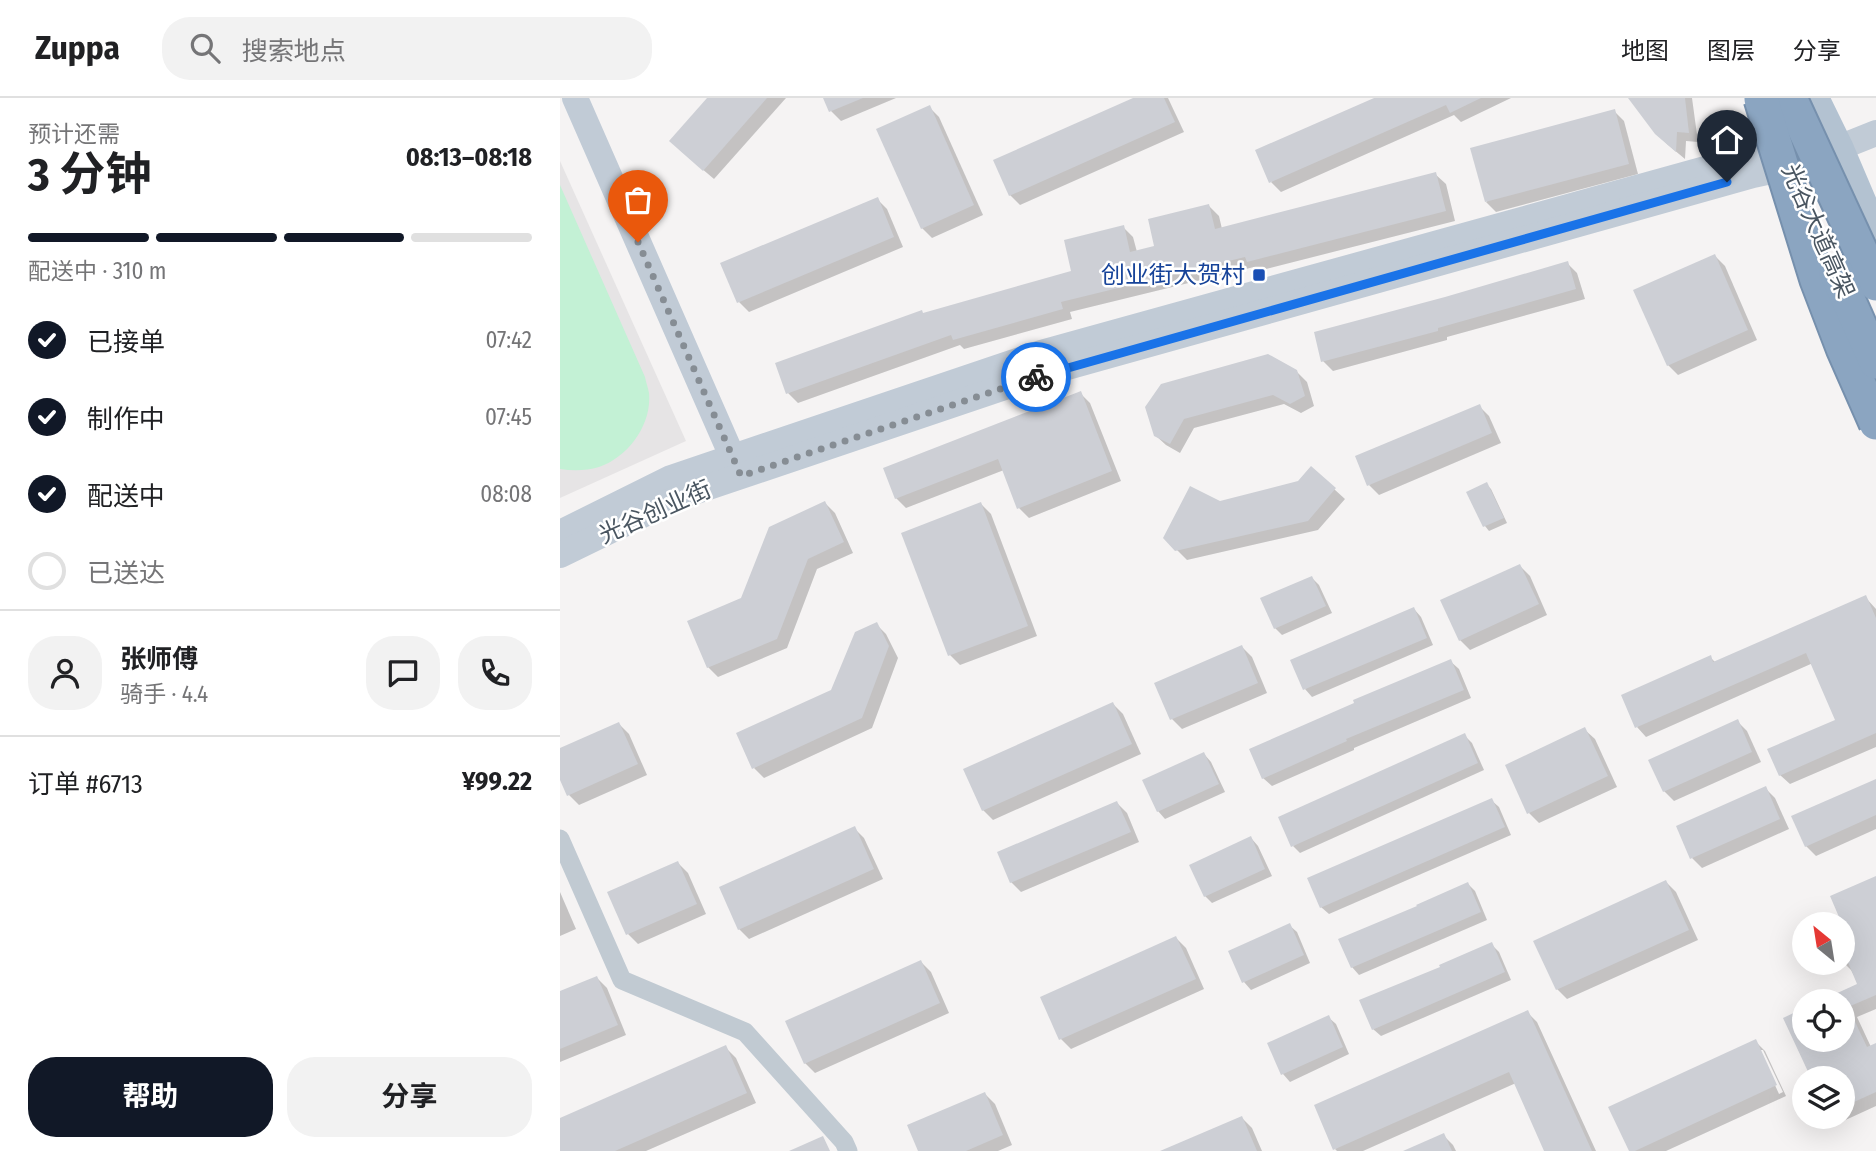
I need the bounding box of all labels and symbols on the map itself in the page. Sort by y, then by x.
pin [1697,110,1757,182]
street label: 光谷大道高架 [1776,160,1860,302]
pin [608,170,668,242]
place label: 创业街大贺村 [1101,261,1245,289]
marker: 创业街大贺村 [1251,267,1267,283]
courier [1001,342,1071,412]
street label: 光谷创业街 [594,475,716,549]
north arrow [1792,912,1855,975]

